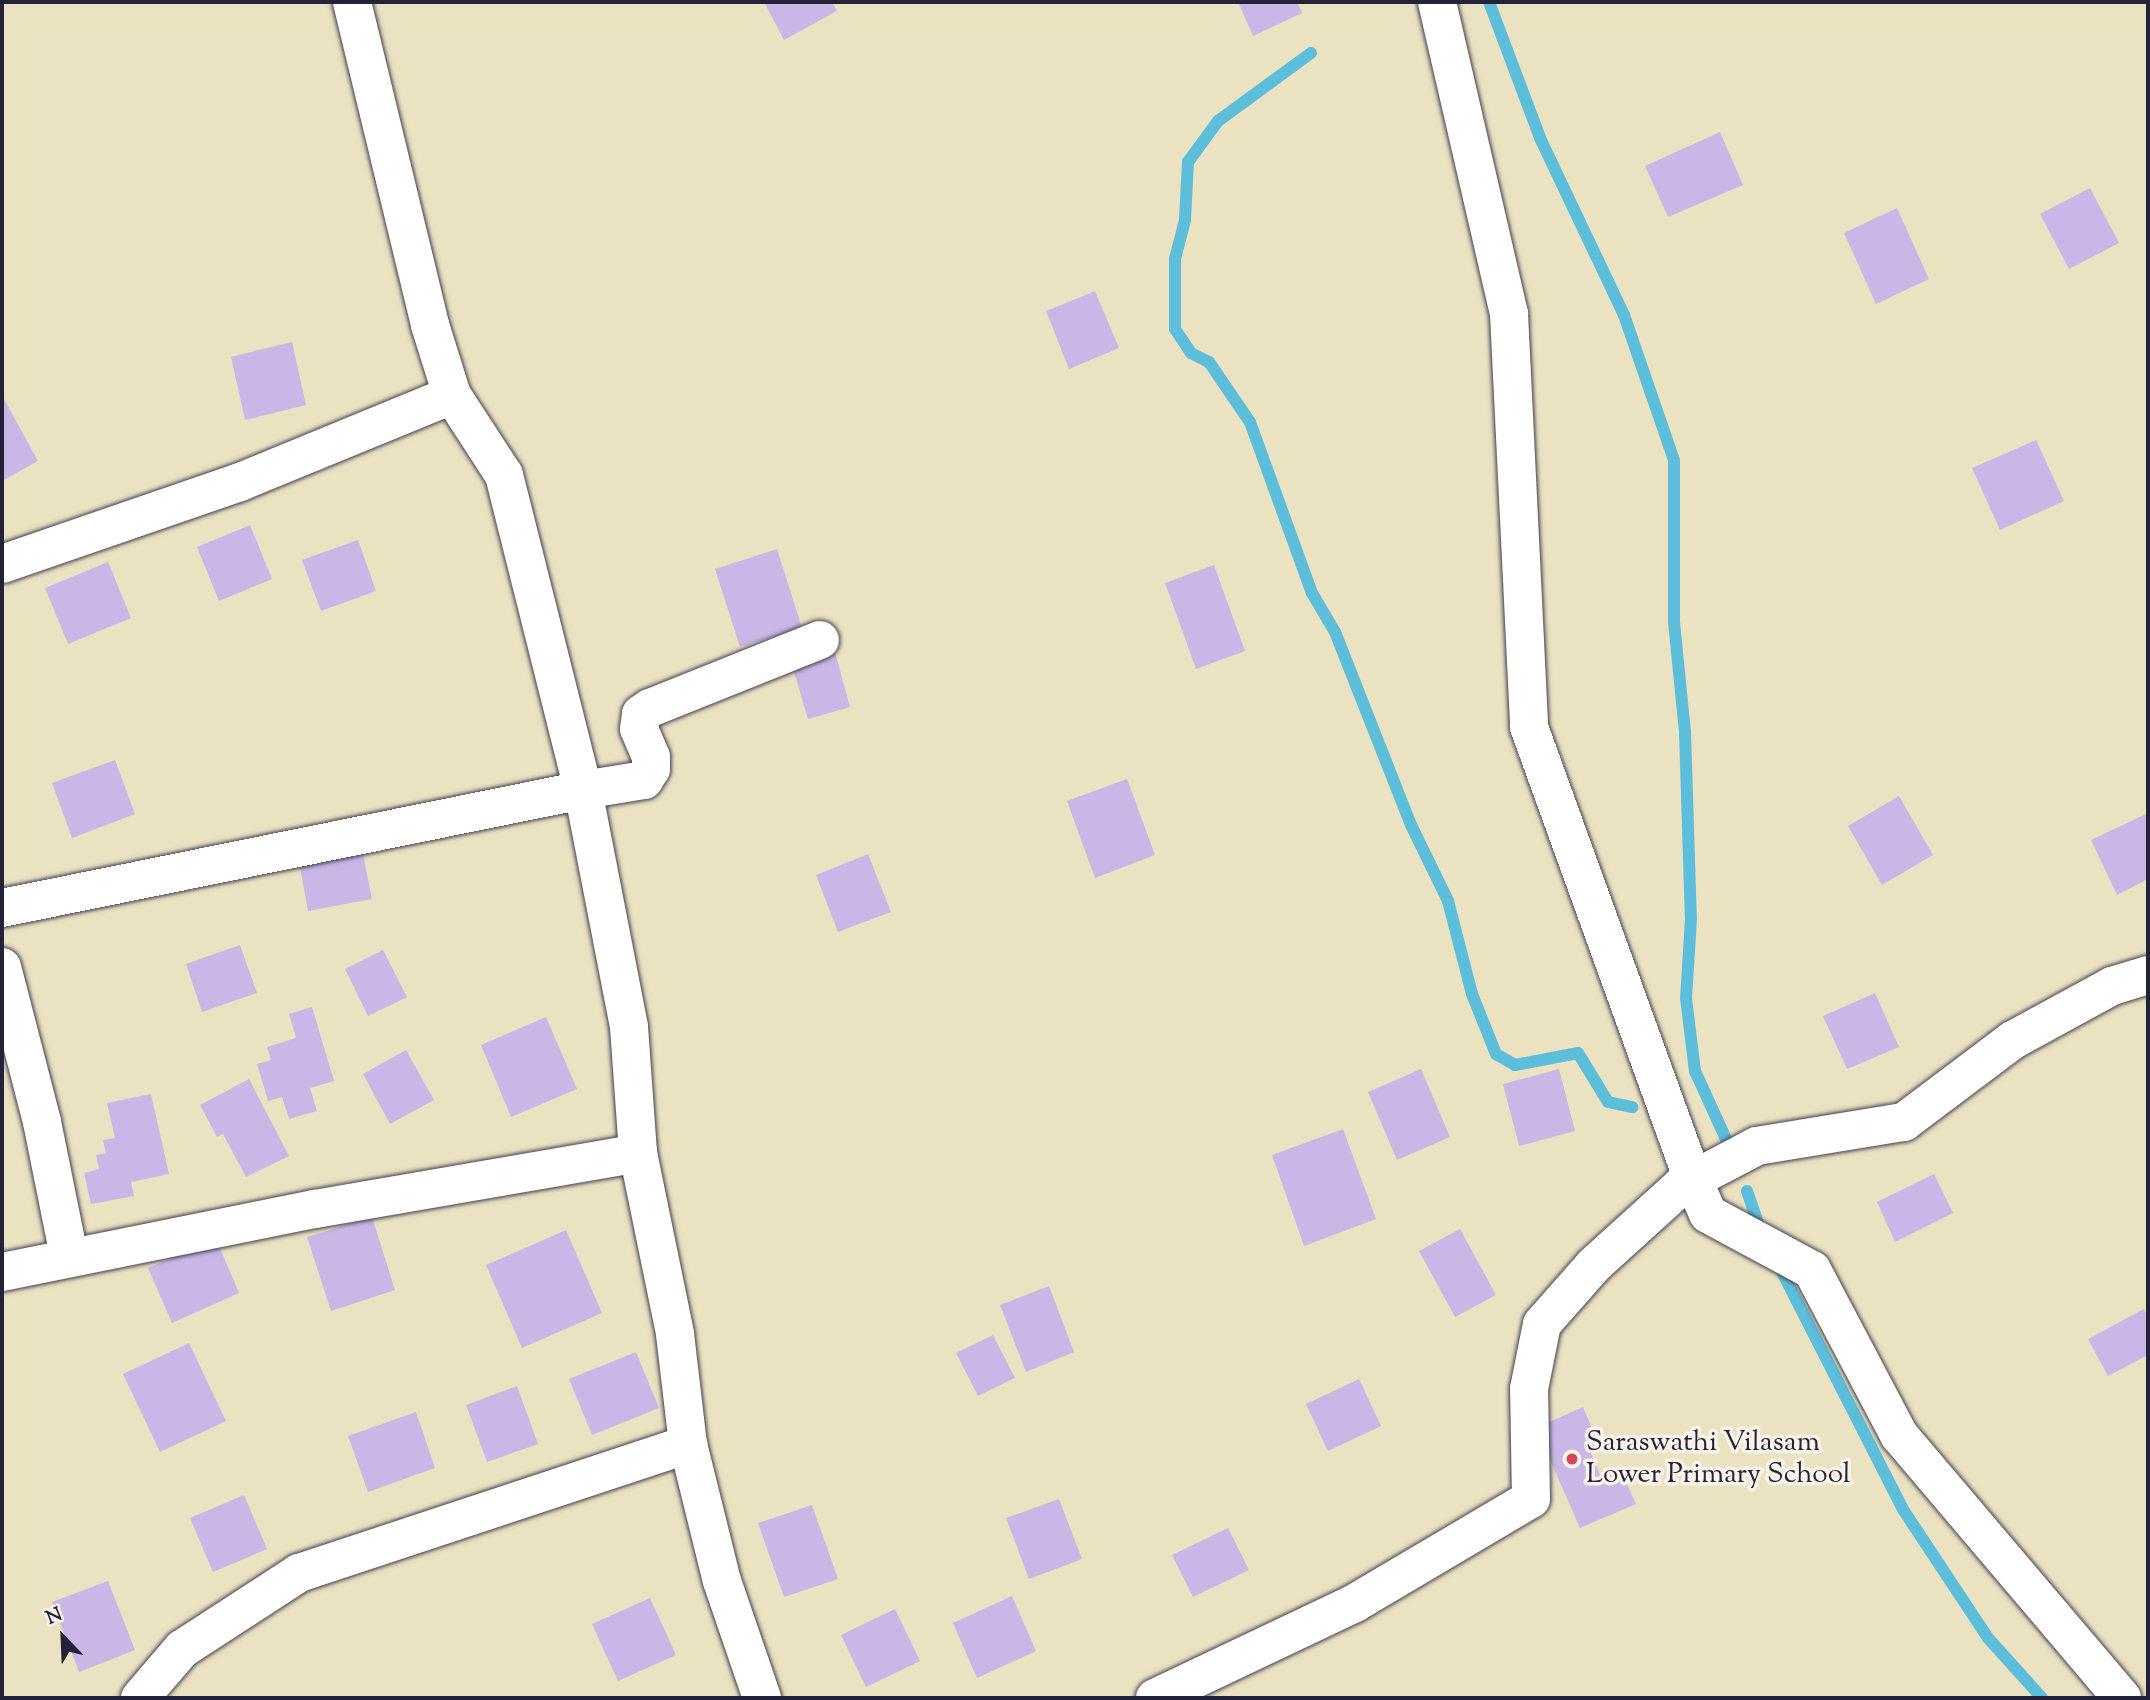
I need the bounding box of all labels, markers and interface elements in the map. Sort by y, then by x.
place label: Saraswathi Vilasam Lower Primary School [1586,1426,1851,1492]
marker: Saraswathi Vilasam Lower Primary School [1564,1451,1580,1467]
north arrow [28,1602,98,1672]
text: N [42,1602,67,1633]

